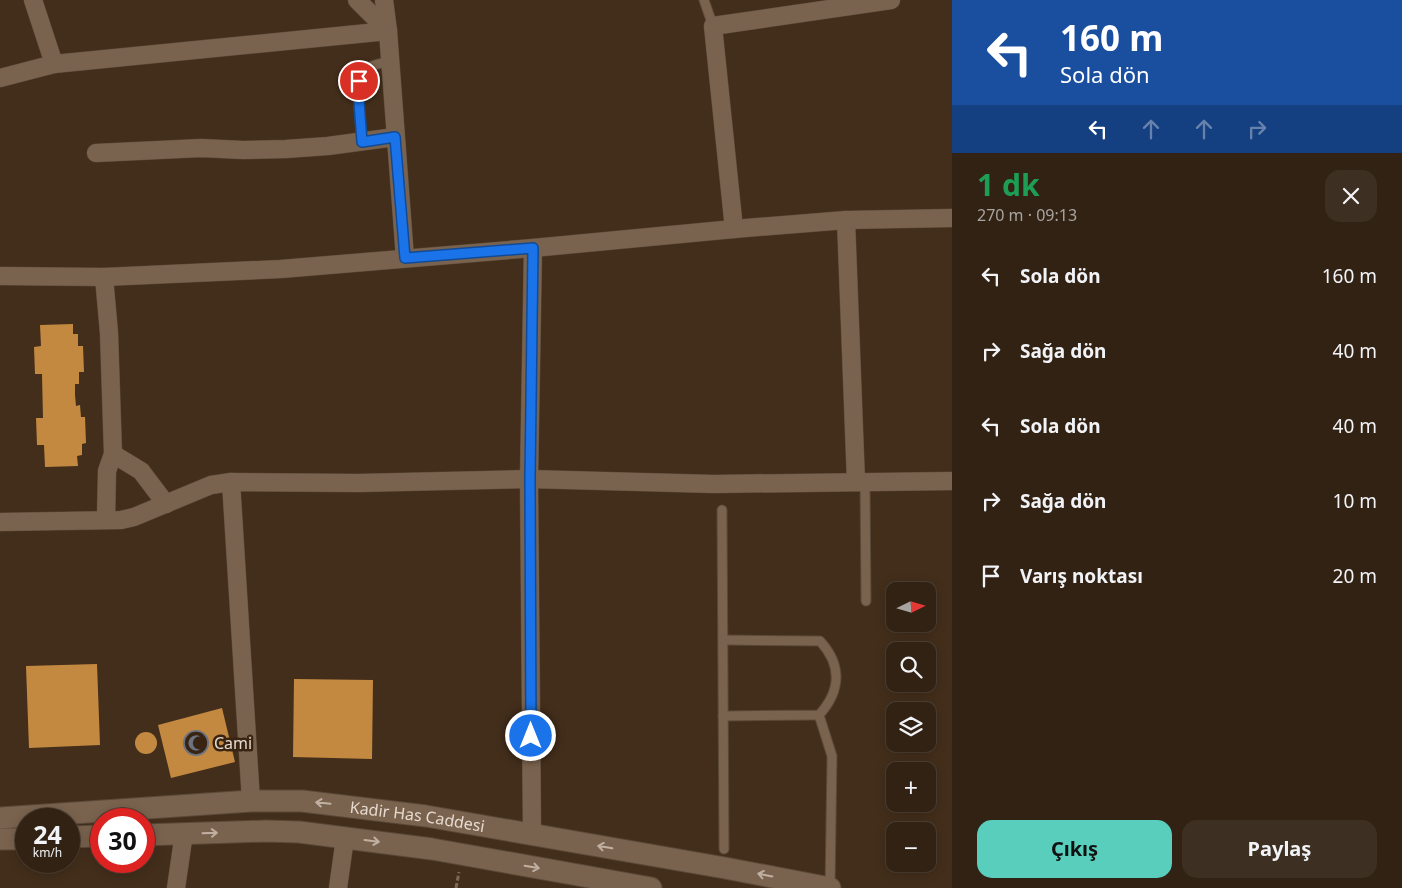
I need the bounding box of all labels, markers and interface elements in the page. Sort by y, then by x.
text: 160 m [1060,14,1163,61]
icon: left [977,20,1042,85]
text: Sola dön [1060,59,1150,89]
pin [338,60,380,102]
icon: arrive [345,67,373,95]
icon: left [1084,115,1112,143]
icon: ahead [1137,115,1165,143]
icon: ahead [1190,115,1218,143]
icon: right [1243,115,1271,143]
text: 1 dk [977,164,1040,205]
button: close [1325,170,1377,222]
text: 270 m · 09:13 [977,204,1077,226]
icon: left [977,262,1005,290]
text: Sola dön [1020,263,1101,289]
text: 160 m [1322,263,1377,289]
icon: right [977,337,1005,365]
text: Sağa dön [1020,338,1106,364]
text: 40 m [1333,338,1377,364]
icon: left [977,412,1005,440]
text: Sola dön [1020,413,1101,439]
text: 40 m [1333,413,1377,439]
icon: right [977,487,1005,515]
text: Sağa dön [1020,488,1106,514]
text: 10 m [1333,488,1377,514]
icon: arrive [977,562,1005,590]
text: Varış noktası [1020,563,1143,589]
text: 20 m [1333,563,1377,589]
north arrow [886,582,936,632]
map controls [886,582,936,872]
button: search [886,642,936,692]
button: layers [886,702,936,752]
position arrow [504,709,556,761]
mosque icon: Cami [183,730,209,756]
place label: Cami [214,732,252,754]
button: + [886,762,936,812]
street label: Kadir Has Caddesi [349,796,487,837]
one-way arrow [315,798,331,808]
speed limit sign: 30 [90,808,155,873]
text: 24 [33,817,62,851]
button: Çıkış [977,820,1172,878]
button: Paylaş [1182,820,1377,878]
button: − [886,822,936,872]
one-way arrow [202,828,218,837]
one-way arrow [363,836,379,846]
one-way arrow [597,841,613,851]
text: km/h [33,844,62,861]
one-way arrow [524,862,540,872]
one-way arrow [757,870,773,880]

